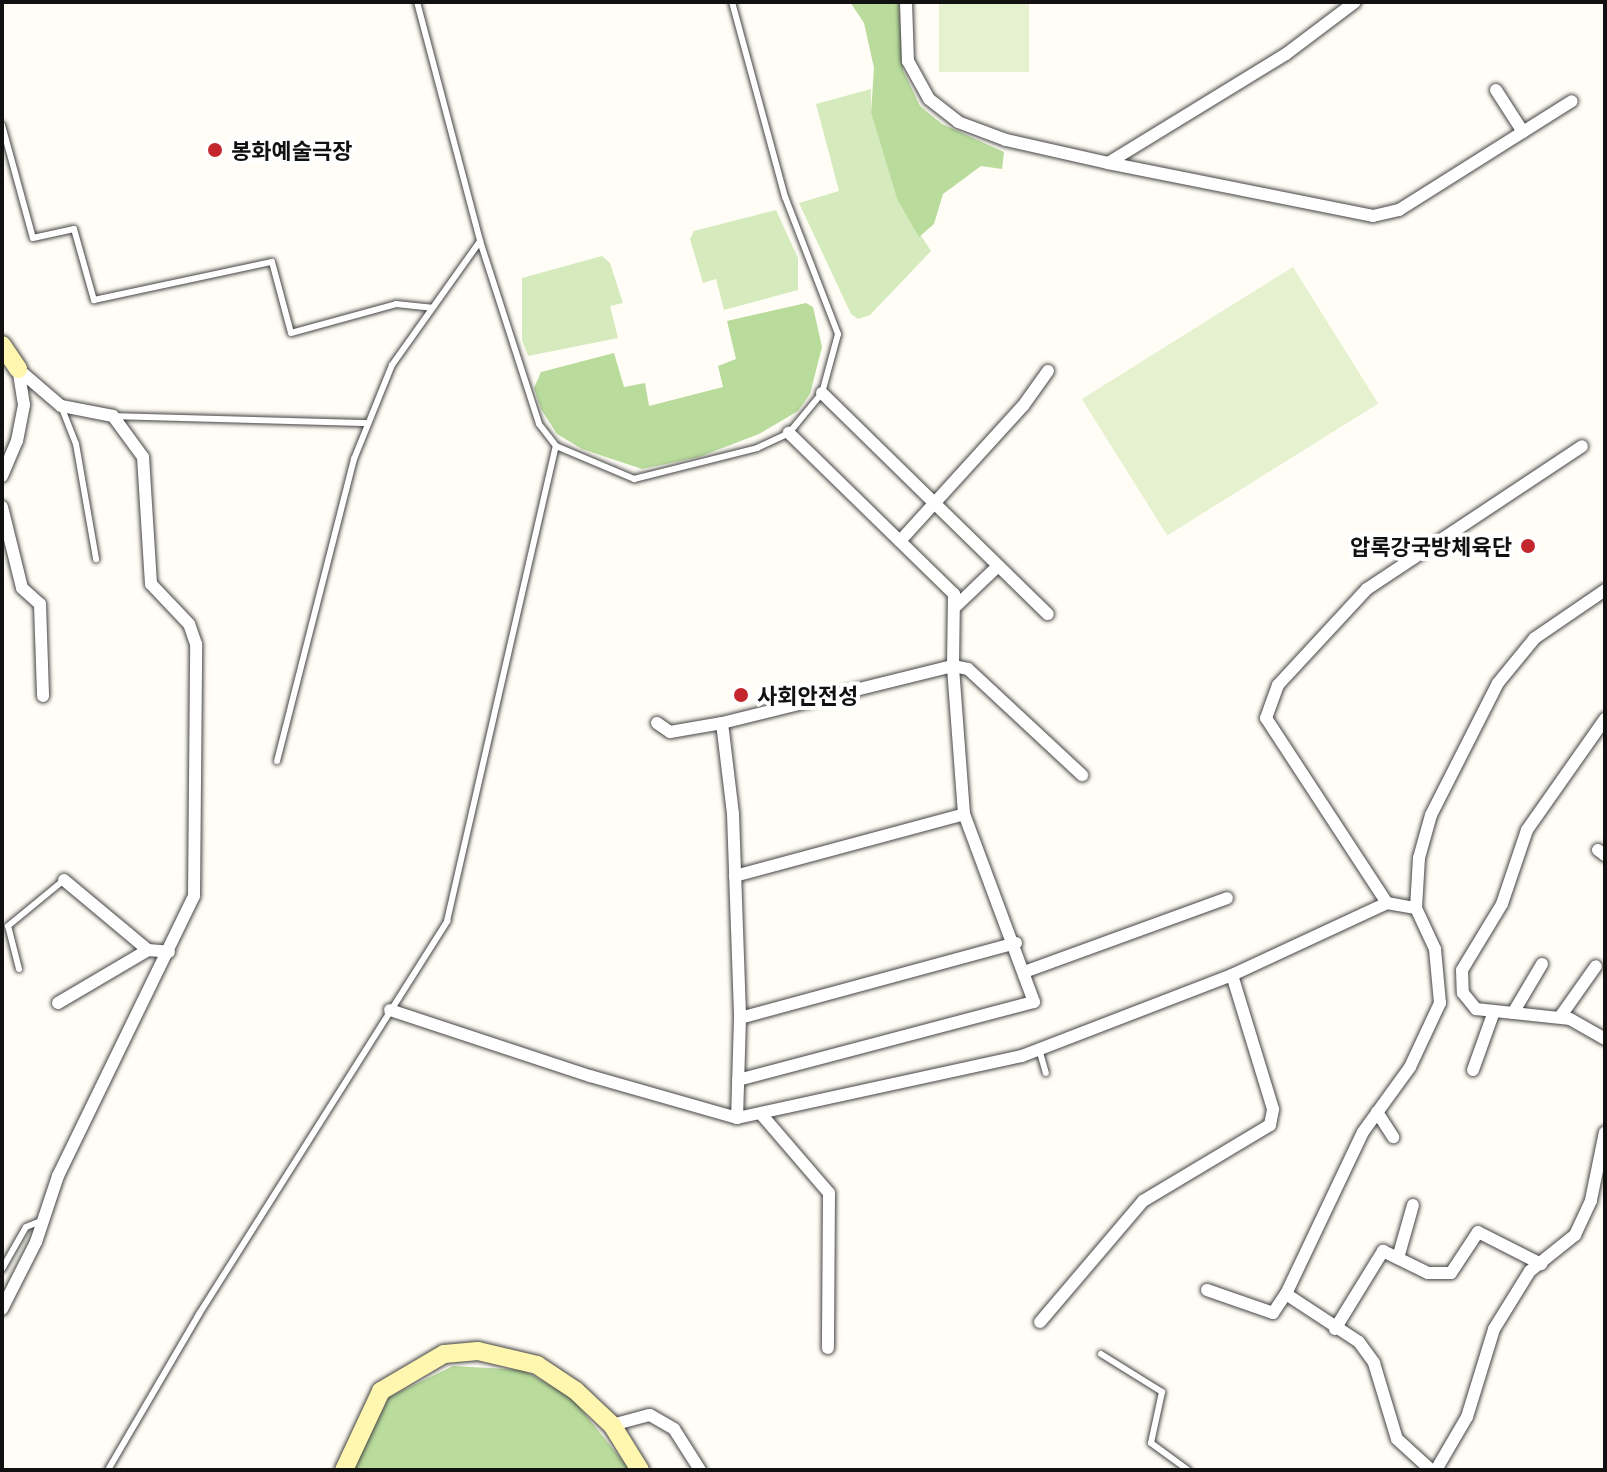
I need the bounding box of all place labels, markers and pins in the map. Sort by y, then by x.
place label: 봉화예술극장 [231,137,352,163]
marker: 봉화예술극장 [206,141,224,159]
place label: 압록강국방체육단 [1350,533,1512,559]
marker: 압록강국방체육단 [1519,537,1537,555]
place label: 사회안전성 [757,682,858,708]
marker: 사회안전성 [732,686,750,704]

